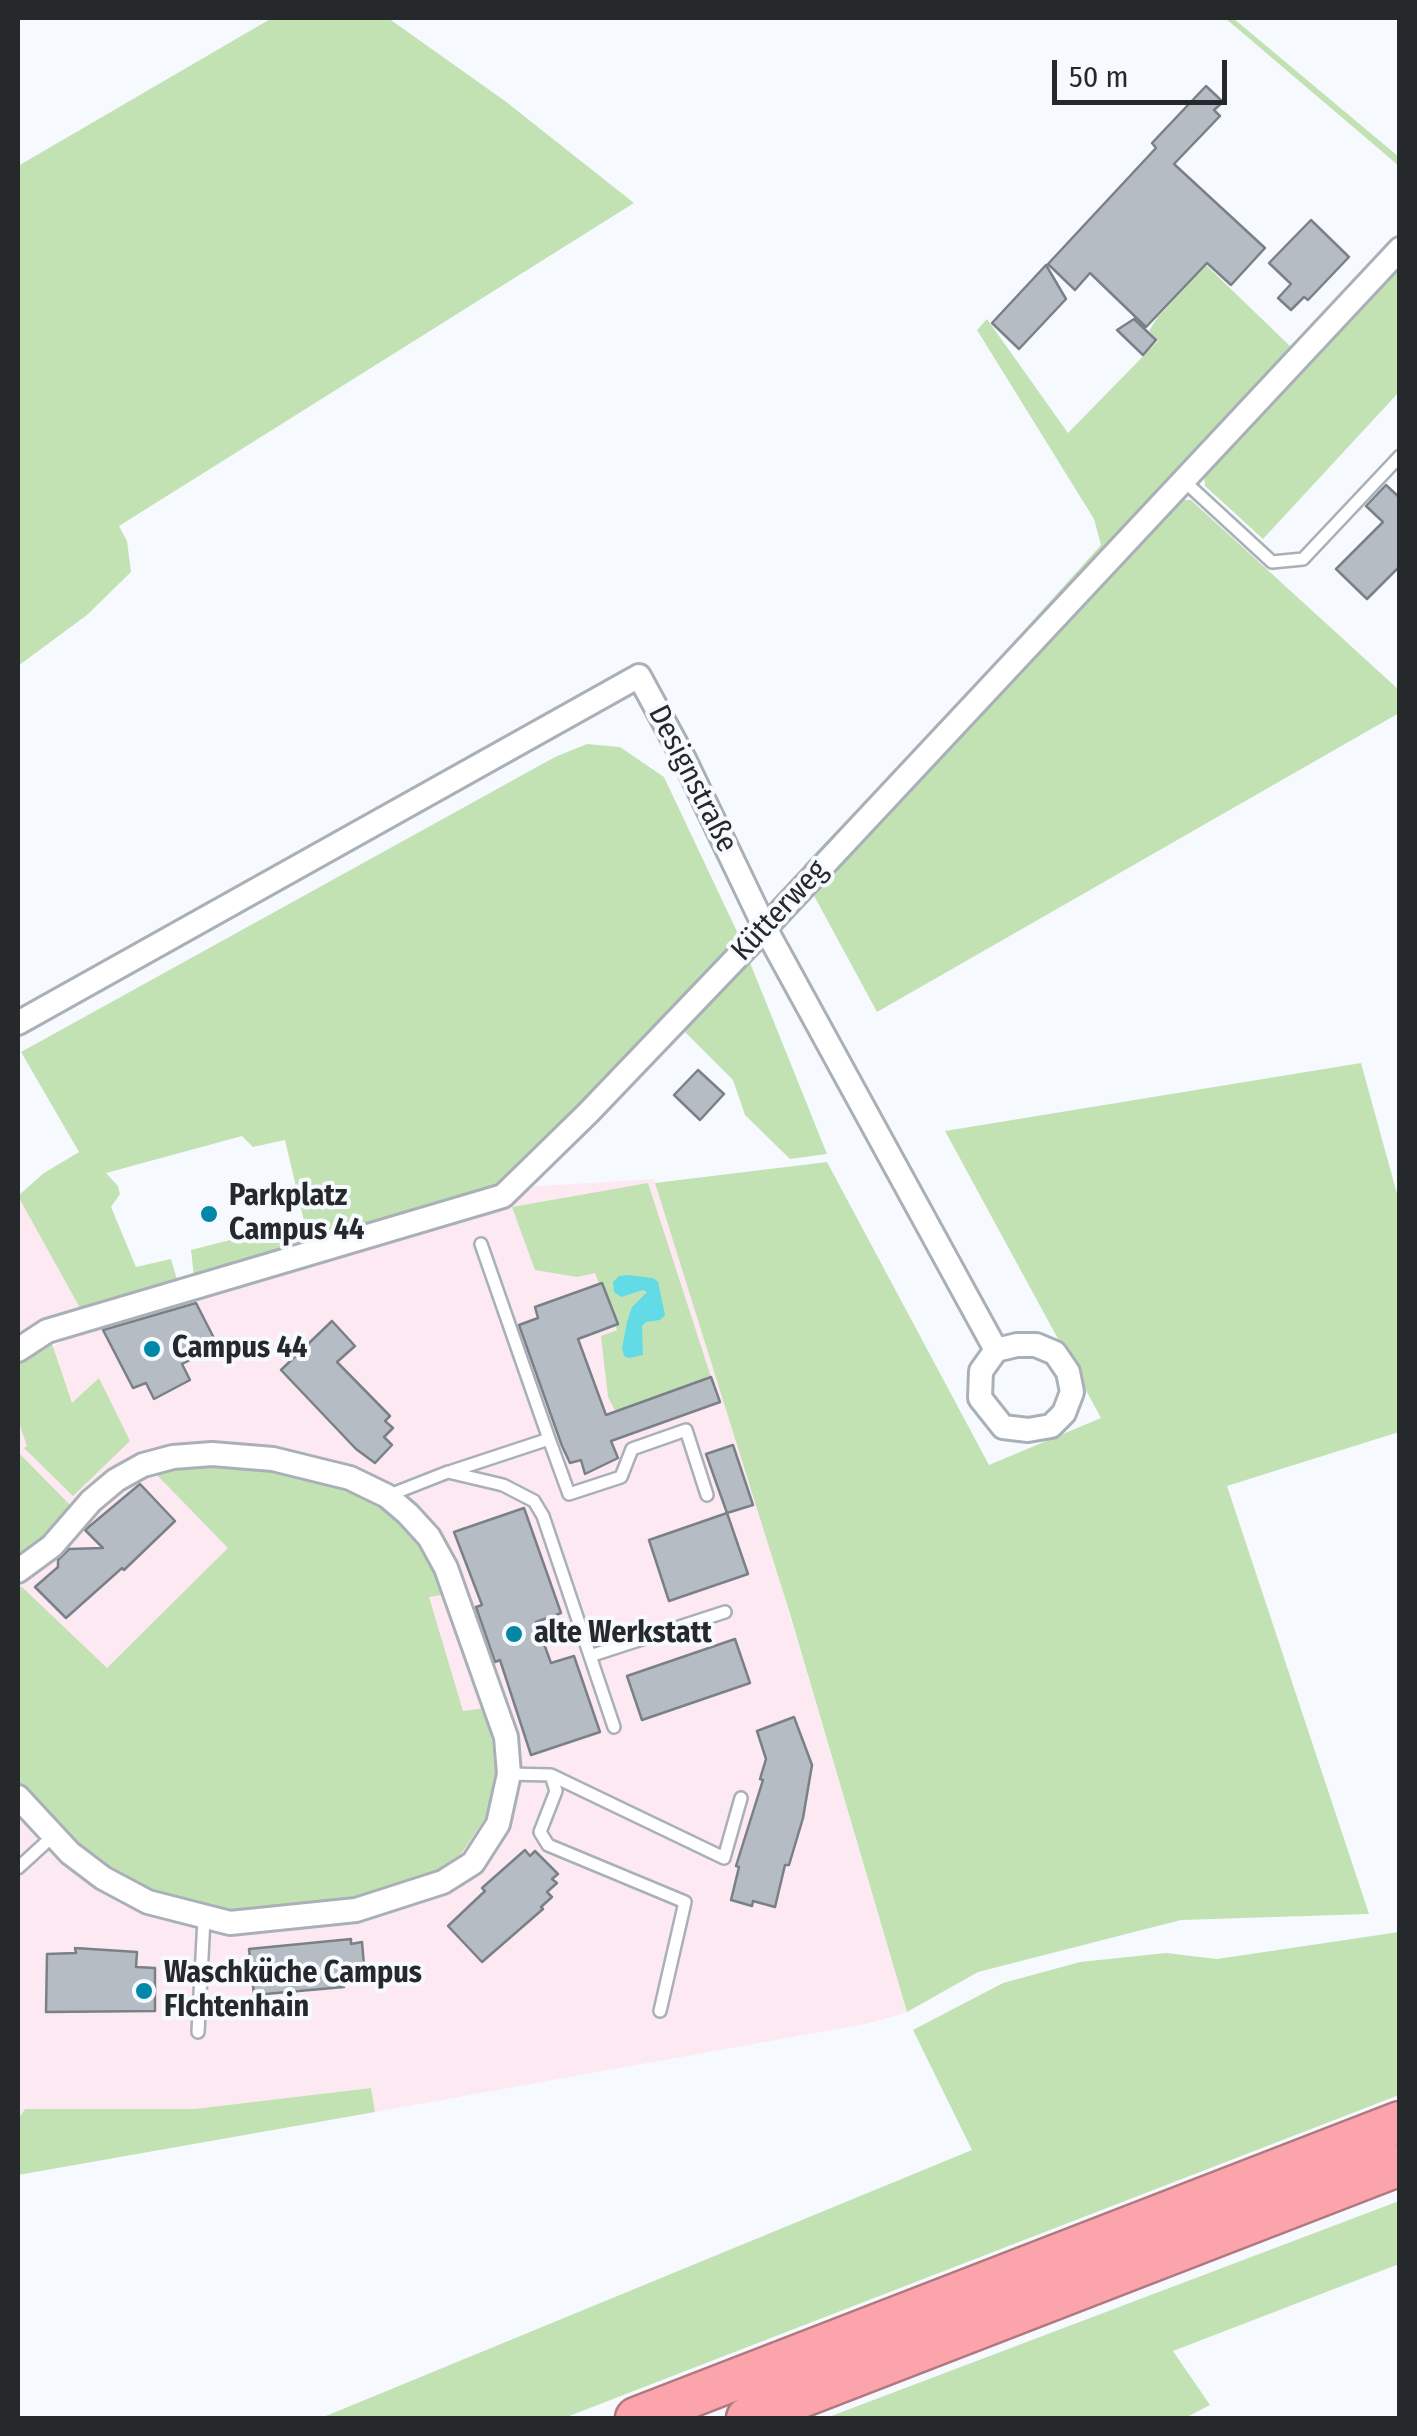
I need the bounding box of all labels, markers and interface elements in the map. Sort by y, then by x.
scale bar [1057,40,1232,102]
text: 50 m [1069,59,1129,95]
street label: Designstraße [640,699,744,859]
street label: Kütterweg [724,853,836,969]
place label: Parkplatz Campus 44 [229,1179,364,1250]
marker: Parkplatz Campus 44 [198,1203,220,1225]
place label: Campus 44 [172,1331,307,1367]
marker: Campus 44 [141,1338,163,1360]
place label: alte Werkstatt [534,1616,712,1652]
marker: alte Werkstatt [503,1623,525,1645]
place label: Waschküche Campus FIchtenhain [164,1956,422,2026]
marker: Waschküche Campus FIchtenhain [133,1980,155,2002]

